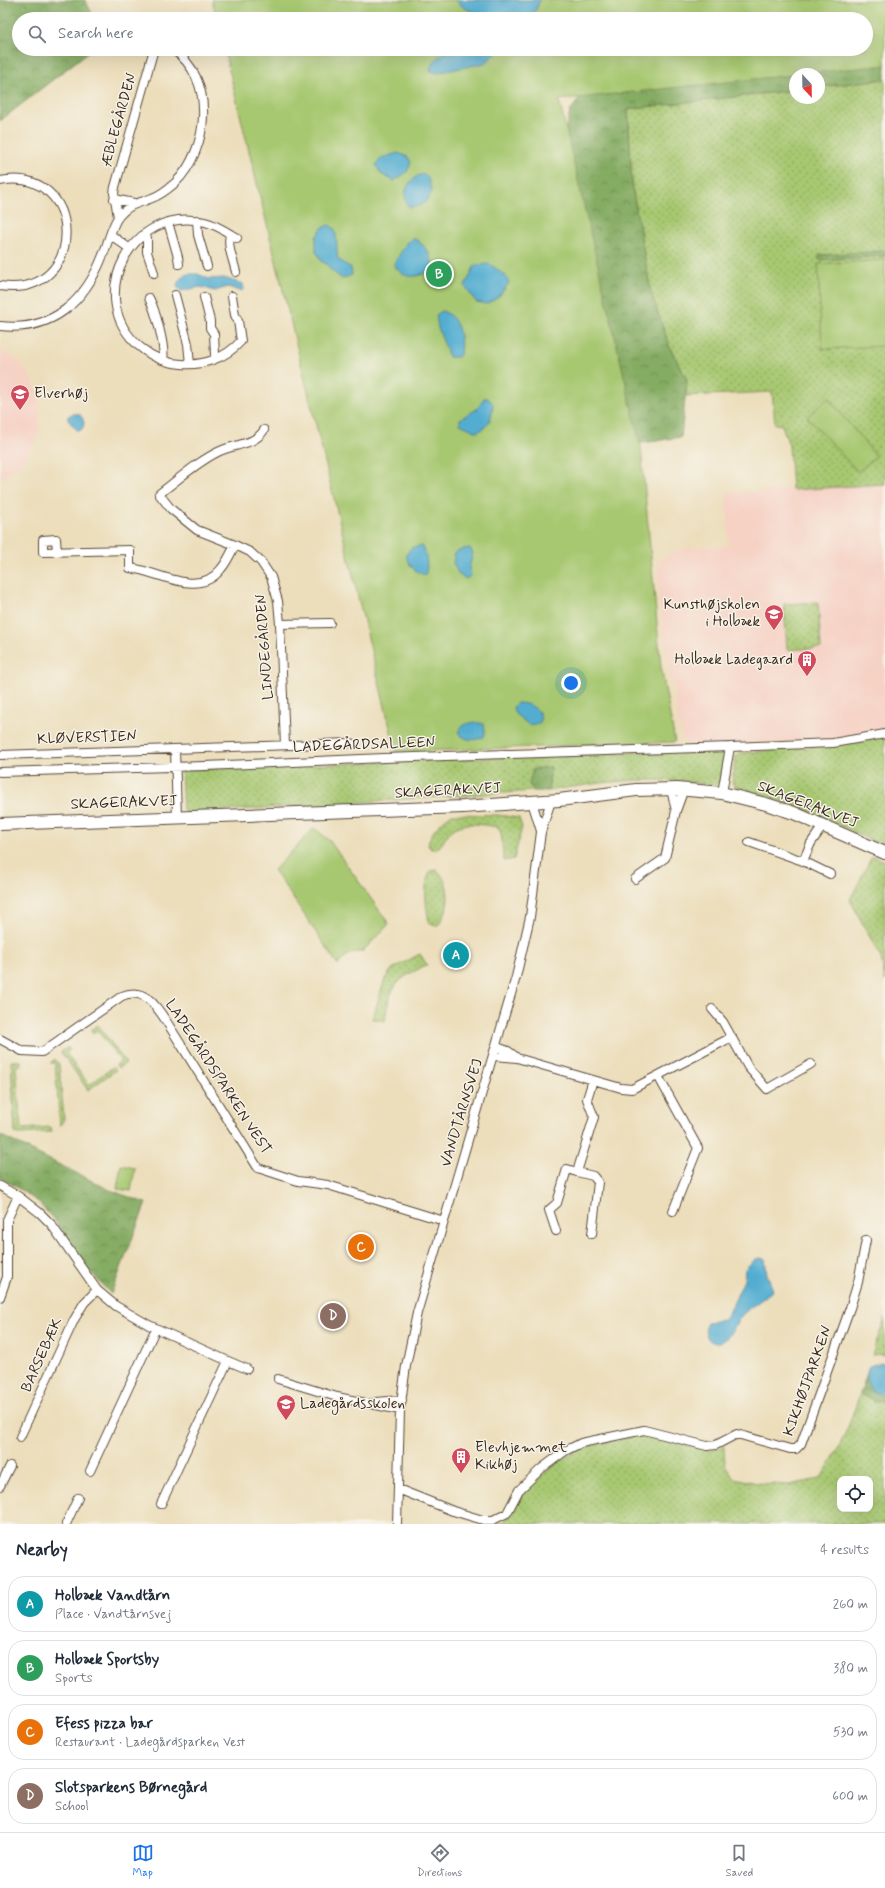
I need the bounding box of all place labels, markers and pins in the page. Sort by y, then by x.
pin: B [426,259,452,289]
school or university icon: Elverhøj [9,383,31,411]
place label: Elverhøj [34,384,88,404]
place label: Kunsthøjskolen i Holbæk [663,595,760,632]
school or university icon: Kunsthøjskolen i Holbæk [763,603,785,631]
building icon: Holbæk Ladegaard [796,649,818,677]
place label: Holbæk Ladegaard [674,650,793,670]
pin: A [443,940,469,970]
pin: C [348,1232,374,1262]
pin: D [320,1301,346,1331]
school or university icon: Ladegårdsskolen [275,1393,297,1421]
place label: Ladegårdsskolen [300,1394,405,1415]
place label: Elevhjemmet Kikhøj [475,1438,567,1475]
building icon: Elevhjemmet Kikhøj [450,1446,472,1474]

